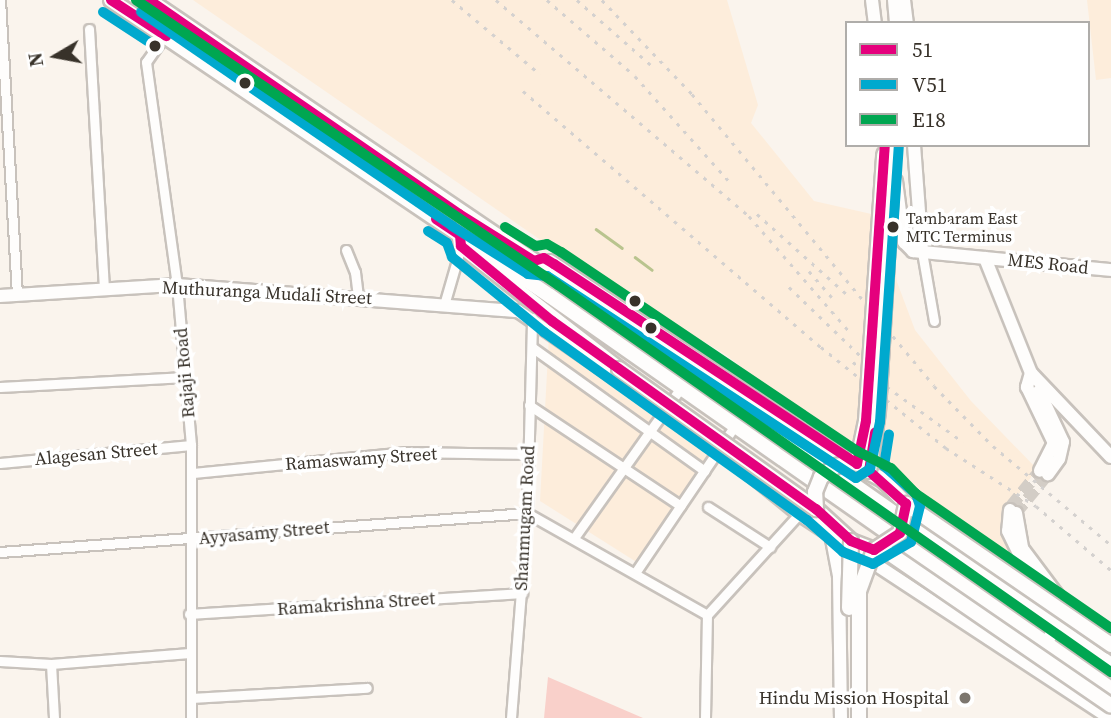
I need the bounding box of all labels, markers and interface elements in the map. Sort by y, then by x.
north arrow [21,21,91,91]
legend [845,21,1090,147]
text: 51 [912,35,933,64]
unlabelled marker [148,39,162,53]
text: N [21,51,49,69]
text: V51 [912,70,947,99]
unlabelled marker [238,76,252,90]
text: E18 [912,105,946,134]
place label: Tambaram East MTC Terminus [906,208,1018,246]
marker: Tambaram East MTC Terminus [886,220,900,234]
street label: MES Road [1006,249,1090,279]
street label: Muthuranga Mudali Street [162,277,372,309]
unlabelled marker [628,294,642,308]
unlabelled marker [644,321,658,335]
street label: Rajaji Road [170,327,200,419]
street label: Alagesan Street [34,438,158,470]
street label: Ramaswamy Street [284,443,438,475]
street label: Shanmugam Road [510,445,540,591]
street label: Ayyasamy Street [198,517,330,549]
street label: Ramakrishna Street [276,588,436,620]
place label: Hindu Mission Hospital [759,687,949,709]
marker: Hindu Mission Hospital [955,688,975,708]

